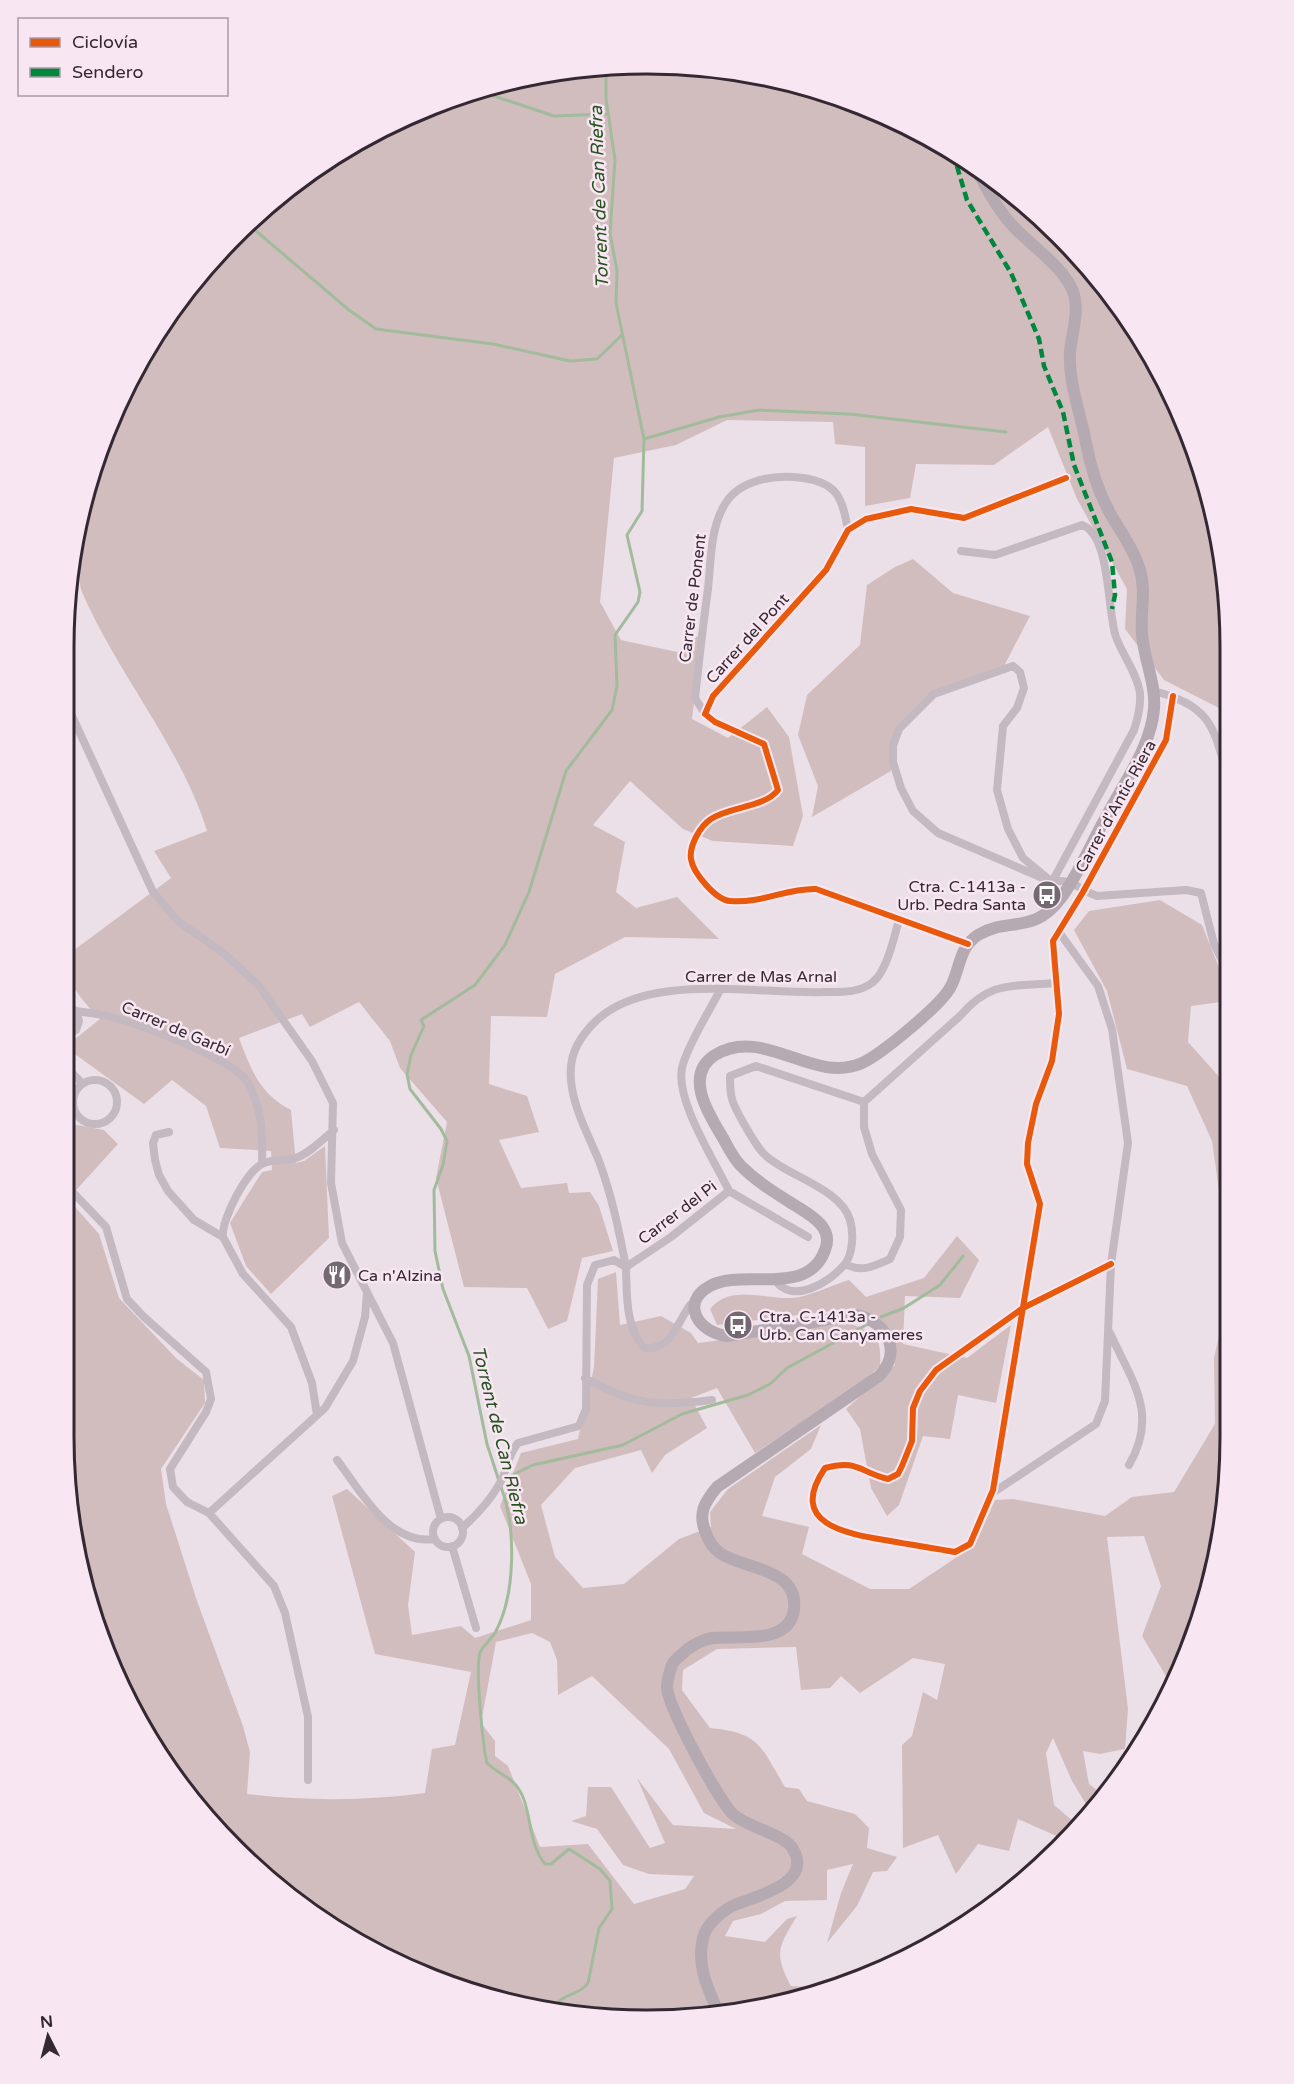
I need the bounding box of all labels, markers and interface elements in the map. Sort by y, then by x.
legend [18,18,228,96]
text: Ciclovía [72,31,138,53]
text: Sendero [72,61,143,83]
water label: Torrent de Can Riefra [585,104,613,289]
street label: Carrer de Ponent [675,533,711,664]
street label: Carrer del Pont [702,589,794,688]
street label: Carrer d'Antic Riera [1071,737,1161,876]
place label: Ctra. C-1413a - Urb. Pedra Santa [897,877,1026,915]
bus stop icon: Ctra. C-1413a - Urb. Pedra Santa [1031,879,1063,911]
street label: Carrer de Mas Arnal [685,967,837,987]
street label: Carrer de Garbí [118,997,233,1061]
street label: Carrer del Pi [634,1177,721,1249]
restaurant icon: Ca n'Alzina [321,1259,353,1291]
place label: Ca n'Alzina [358,1266,442,1286]
place label: Ctra. C-1413a - Urb. Can Canyameres [759,1307,923,1345]
bus stop icon: Ctra. C-1413a - Urb. Can Canyameres [722,1309,754,1341]
water label: Torrent de Can Riefra [467,1344,533,1527]
north arrow [18,2006,78,2066]
text: N [39,2011,54,2033]

